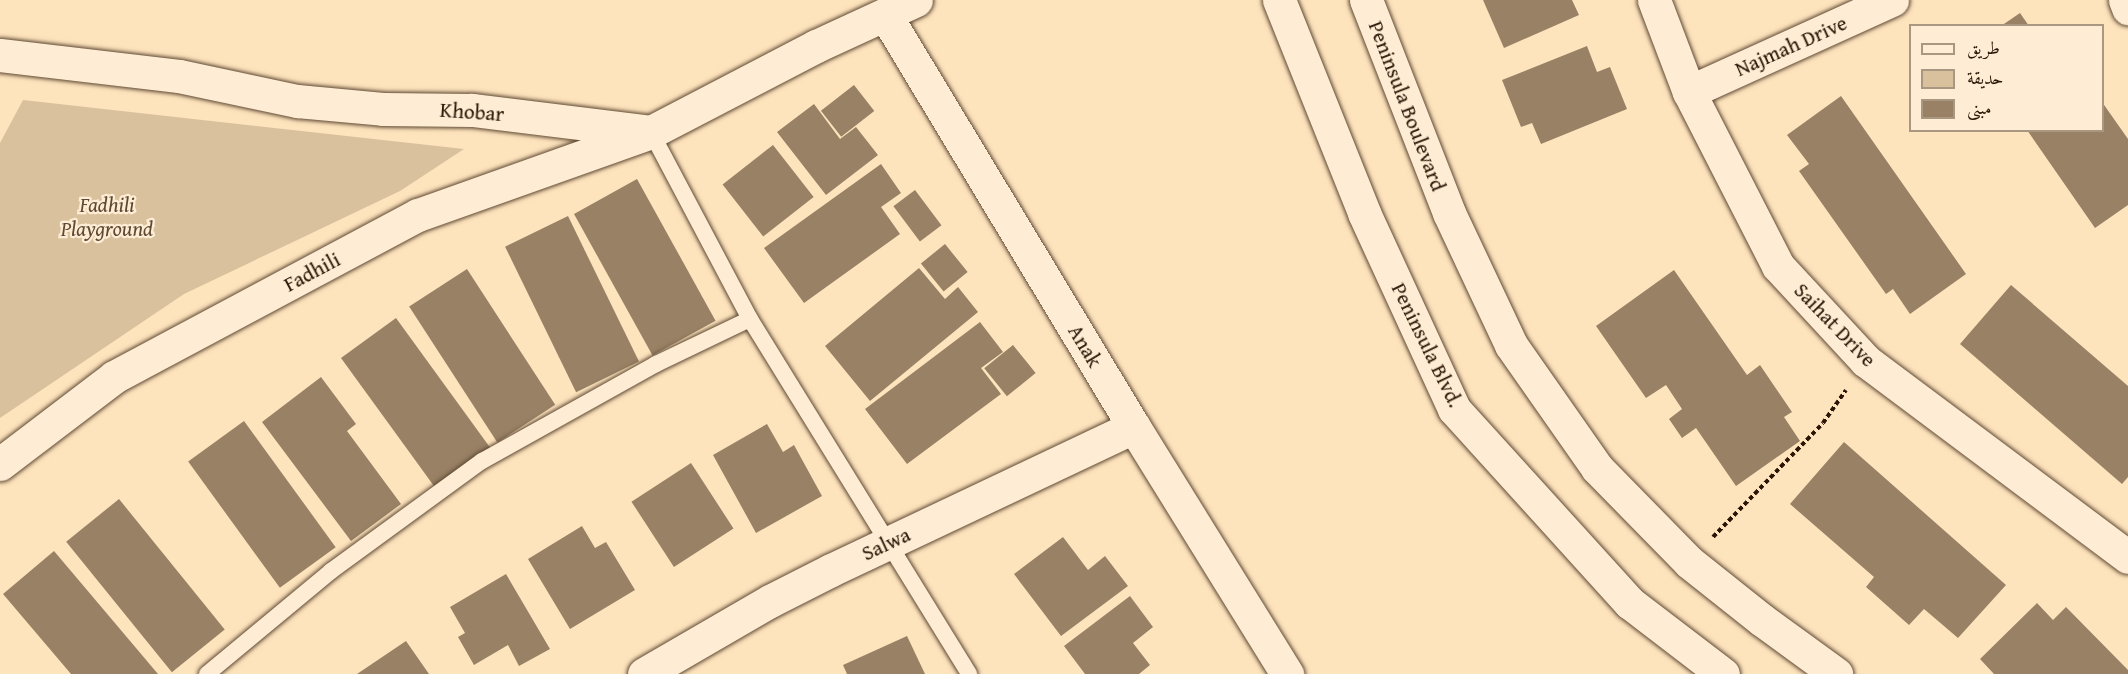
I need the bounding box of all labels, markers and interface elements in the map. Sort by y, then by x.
street label: Najmah Drive [1731,10,1851,82]
street label: Peninsula Boulevard [1363,17,1451,195]
legend [1909,24,2104,132]
text: طريق [1967,34,2000,61]
text: حديقة [1967,64,2003,91]
text: مبنى [1967,94,1992,121]
street label: Khobar [439,97,505,127]
park label: Fadhili Playground [61,192,153,242]
street label: Fadhili [280,247,344,297]
street label: Saihat Drive [1789,278,1881,372]
street label: Peninsula Blvd. [1386,279,1468,411]
street label: Anak [1063,320,1107,372]
street label: Salwa [858,522,914,566]

